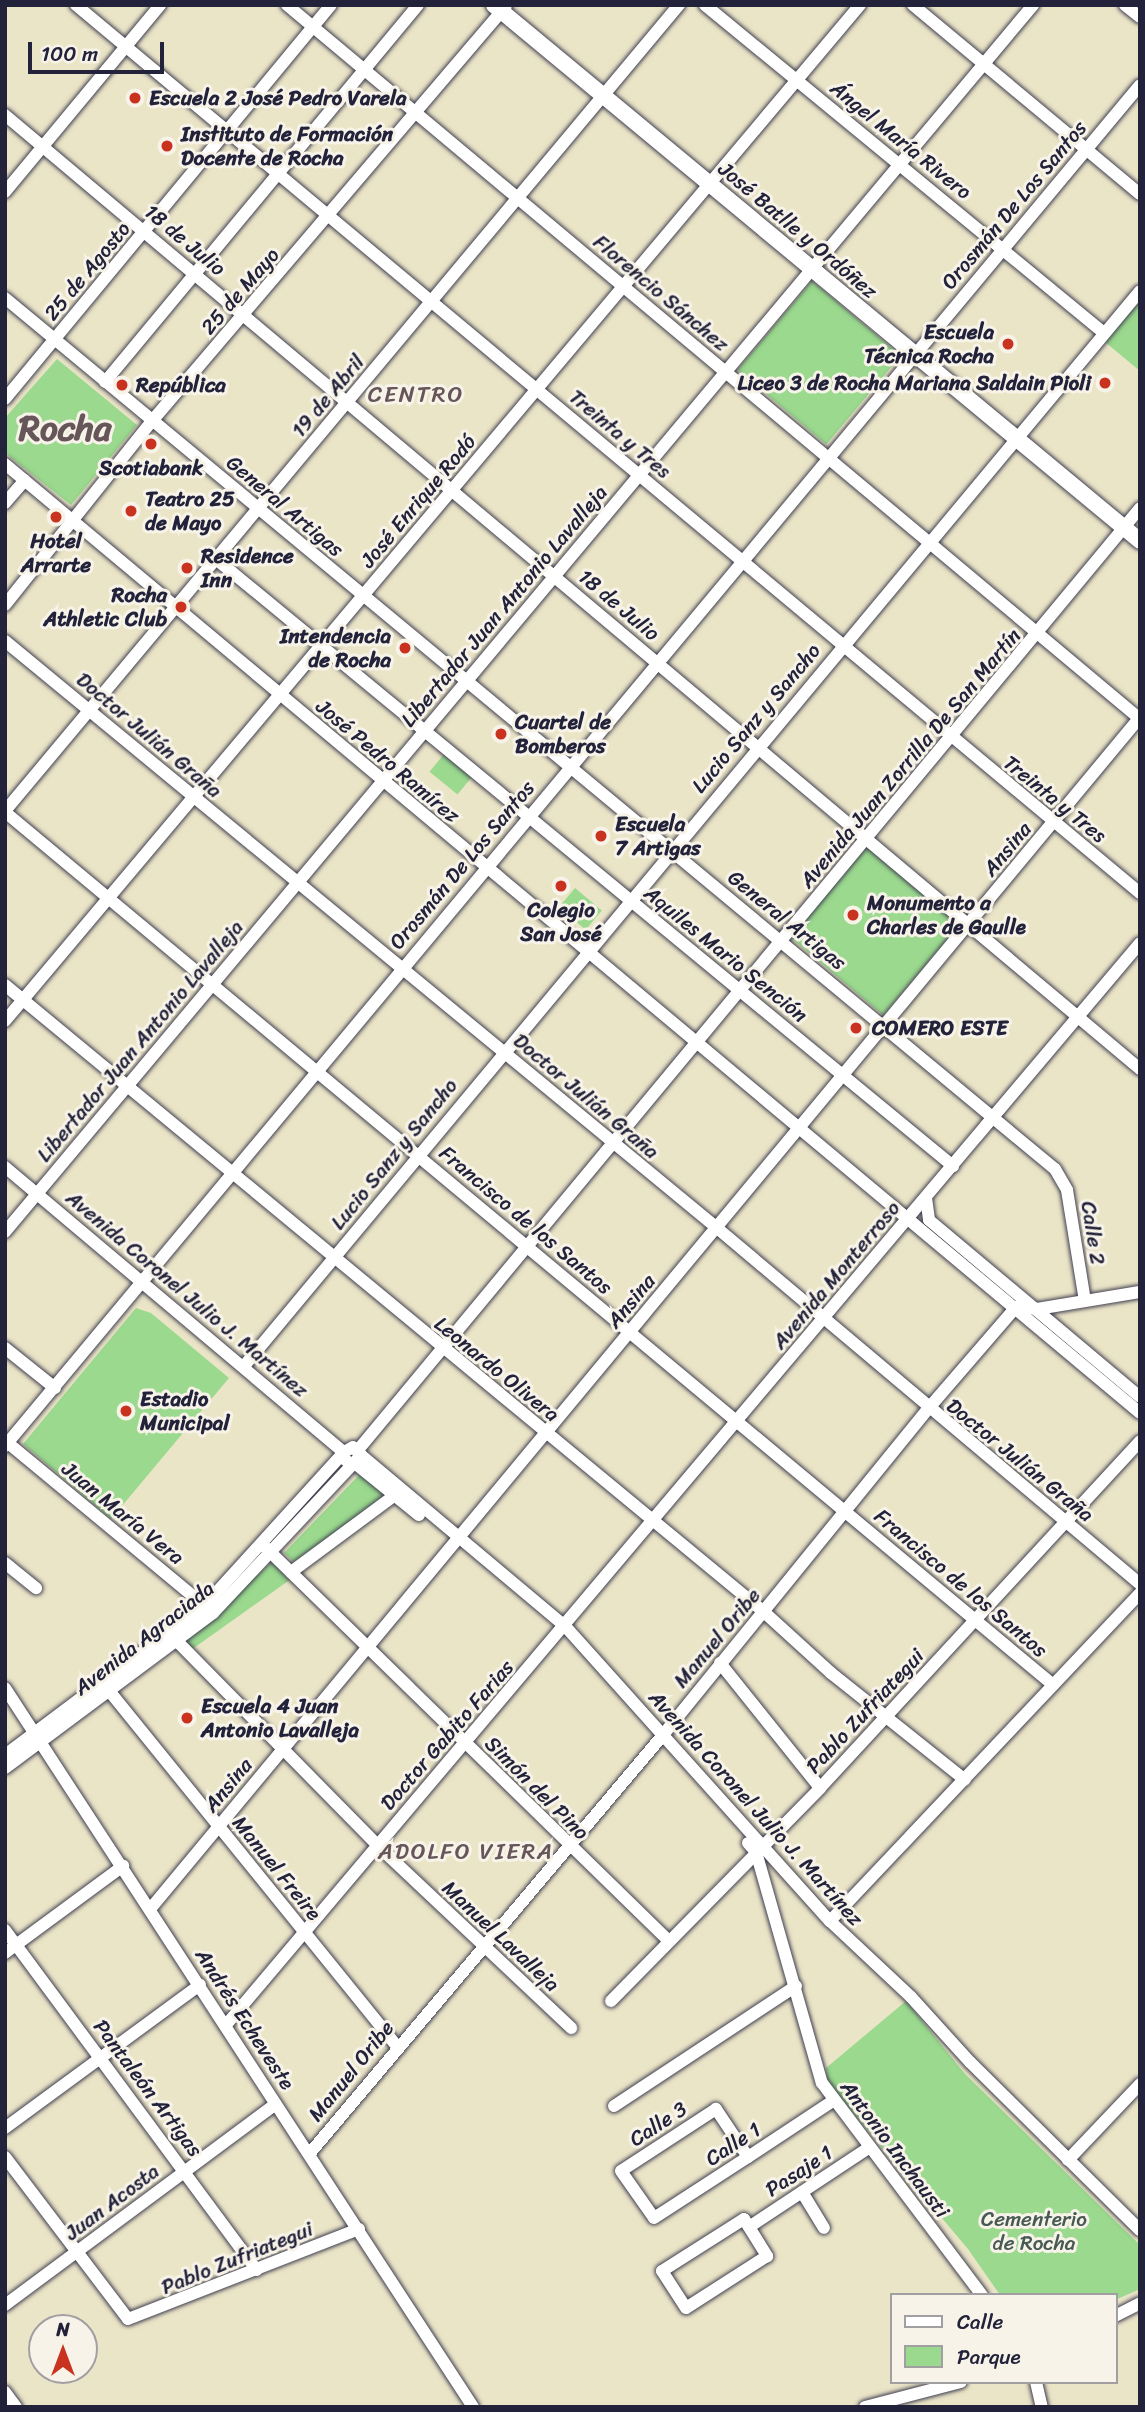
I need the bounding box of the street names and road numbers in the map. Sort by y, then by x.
street label: Ángel María Rivero [825,75,977,205]
street label: Orosmán De Los Santos [936,115,1092,295]
street label: José Batlle y Ordóñez [713,156,883,304]
street label: 18 de Julio [139,199,231,281]
street label: 25 de Agosto [38,216,136,326]
street label: Florencio Sánchez [588,229,734,357]
street label: 25 de Mayo [195,242,285,340]
street label: 19 de Abril [286,349,370,443]
street label: Treinta y Tres [564,384,676,484]
street label: José Enrique Rodó [355,429,481,573]
street label: General Artigas [221,450,349,562]
street label: Libertador Juan Antonio Lavalleja [395,480,613,732]
street label: 18 de Julio [573,564,665,646]
street label: Avenida Juan Zorrilla De San Martín [794,623,1026,893]
street label: Lucio Sanz y Sancho [686,638,826,798]
street label: Doctor Julián Graña [71,667,227,803]
street label: José Pedro Ramírez [311,693,465,829]
street label: Treinta y Tres [998,750,1112,848]
street label: Orosmán De Los Santos [384,775,540,955]
street label: Ansina [977,817,1037,881]
street label: General Artigas [723,865,851,975]
street label: Aquiles Mario Sención [639,880,813,1028]
street label: Libertador Juan Antonio Lavalleja [31,915,249,1167]
street label: Doctor Julián Graña [508,1028,664,1164]
street label: Lucio Sanz y Sancho [325,1073,463,1235]
street label: Francisco de los Santos [435,1141,617,1299]
street label: Avenida Coronel Julio J. Martínez [61,1185,313,1403]
street label: Avenida Monterroso [767,1196,905,1354]
street label: Calle 2 [1076,1199,1110,1267]
street label: Ansina [601,1269,661,1333]
street label: Leonardo Olivera [429,1311,565,1427]
street label: Doctor Julián Graña [941,1393,1099,1527]
street label: Juan María Vera [58,1457,188,1569]
street label: Francisco de los Santos [870,1504,1052,1662]
street label: Avenida Agraciada [69,1576,219,1700]
street label: Manuel Oribe [668,1583,766,1693]
street label: Pablo Zufriategui [801,1644,929,1778]
street label: Doctor Gabito Farias [375,1655,519,1815]
street label: Avenida Coronel Julio J. Martínez [643,1685,869,1931]
street label: Simón del Pino [480,1731,594,1845]
street label: Ansina [198,1753,258,1817]
street label: Manuel Freire [227,1811,327,1925]
street label: Manuel Lavalleja [437,1875,565,1997]
street label: Andrés Echeveste [190,1943,300,2095]
street label: Pantaleón Artigas [88,2014,208,2162]
street label: Manuel Oribe [303,2016,399,2126]
street label: Antonio Inchausti [835,2075,955,2223]
street label: Calle 3 [625,2096,691,2152]
street label: Calle 1 [701,2117,765,2171]
street label: Pasaje 1 [761,2140,837,2202]
street label: Juan Acosta [60,2158,164,2246]
street label: Pablo Zufriategui [158,2216,316,2300]

